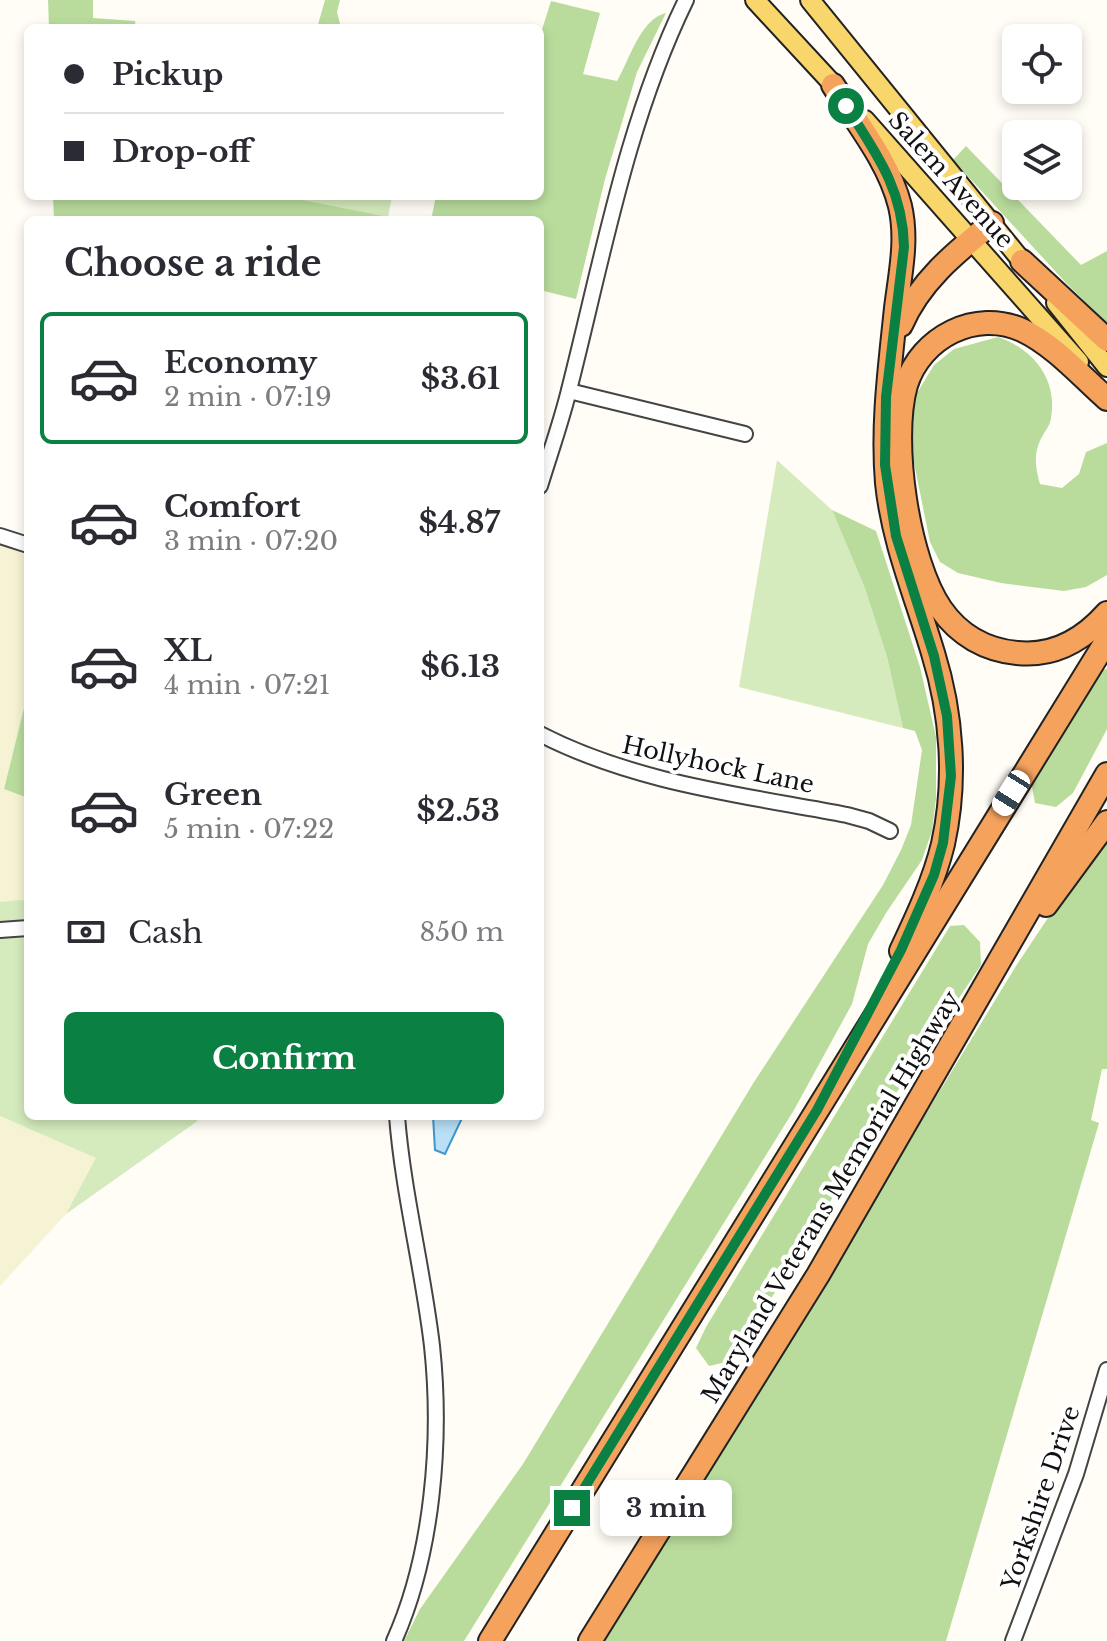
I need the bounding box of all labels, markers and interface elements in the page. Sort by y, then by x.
map controls [1002,24,1082,200]
button: locate [1002,24,1082,104]
text: Pickup [112,56,223,93]
route start [828,88,864,124]
street label: Salem Avenue [883,106,1020,254]
button: layers [1002,120,1082,200]
text: Drop-off [112,133,252,170]
text: Choose a ride [64,241,321,286]
icon: car [68,342,140,414]
text: Economy [164,344,317,381]
text: $3.61 [421,360,500,397]
text: 2 min · 07:19 [164,381,332,413]
icon: car [68,486,140,558]
text: Comfort [164,488,301,525]
text: $4.87 [418,504,500,541]
text: 3 min · 07:20 [164,525,338,557]
icon: car [68,630,140,702]
text: XL [164,632,212,669]
text: $6.13 [420,648,500,685]
text: 4 min · 07:21 [164,669,330,701]
street label: Hollyhock Lane [620,730,817,799]
car [988,766,1034,820]
icon: car [68,774,140,846]
text: Green [164,776,262,813]
text: $2.53 [416,792,500,829]
text: 5 min · 07:22 [164,813,334,845]
icon: cash [64,910,108,954]
text: Cash [128,914,203,951]
text: 850 m [420,916,504,948]
street label: Maryland Veterans Memorial Highway [696,985,966,1408]
button: Confirm [64,1012,504,1104]
street label: Yorkshire Drive [995,1402,1086,1595]
callout: 3 min [600,1480,732,1536]
route end [554,1490,590,1526]
text: 3 min [626,1492,706,1524]

